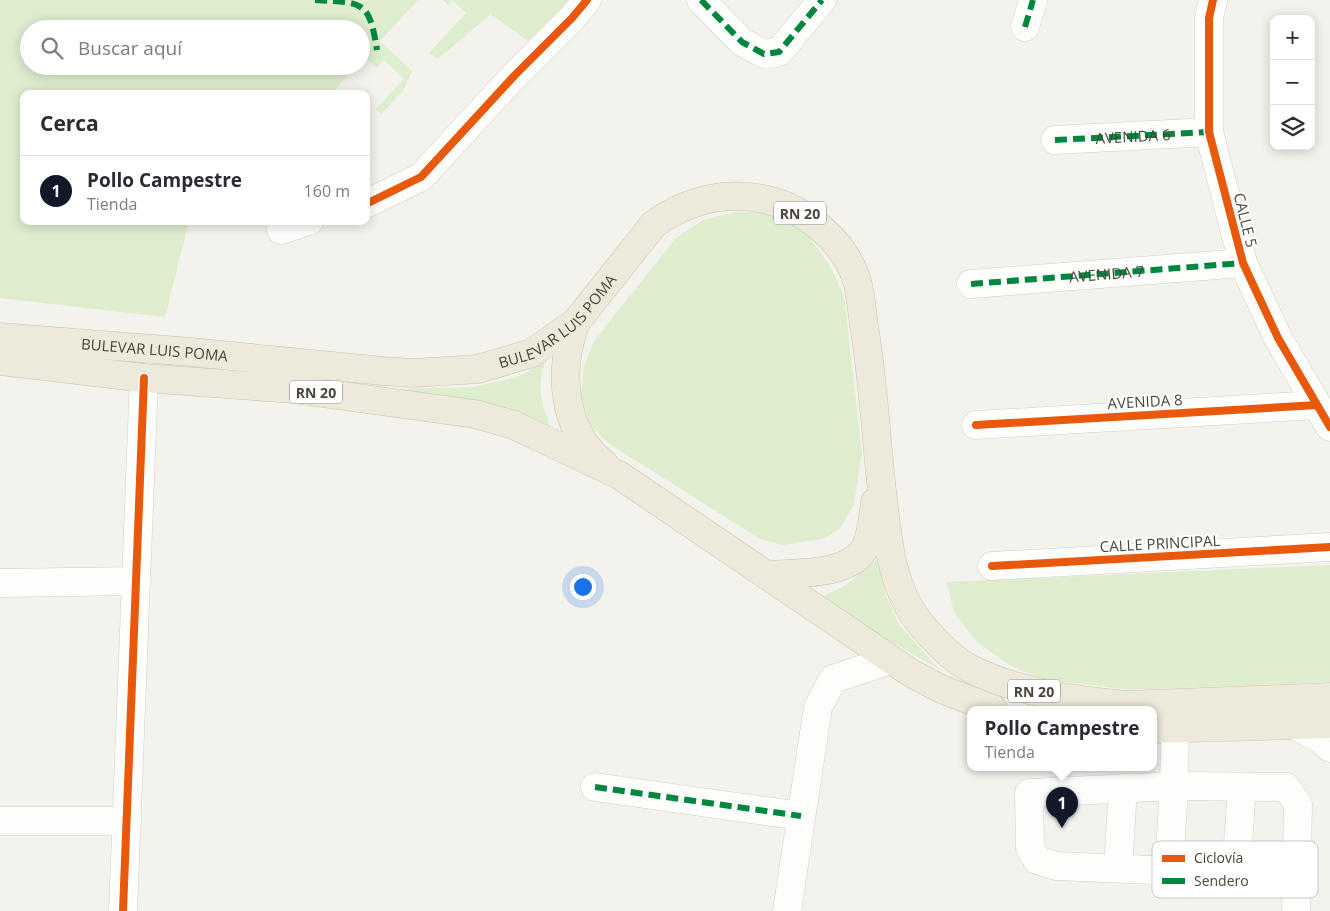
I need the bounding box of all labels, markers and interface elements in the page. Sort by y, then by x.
map controls [1270,15,1315,150]
button: + [1270,15,1315,60]
search box [20,20,370,75]
icon: search [38,34,66,62]
text: Buscar aquí [78,35,182,61]
button: − [1270,60,1315,105]
button: layers [1270,105,1315,150]
text: Cerca [40,109,99,137]
street label: AVENIDA 6 [1095,124,1171,148]
text: Pollo Campestre [87,167,242,193]
text: 1 [51,180,61,202]
text: 160 m [304,180,350,202]
street label: CALLE 5 [1230,191,1262,249]
text: Tienda [87,193,137,215]
road number: RN 20 [774,202,826,224]
street label: AVENIDA 7 [1068,261,1145,286]
street label: BULEVAR LUIS POMA [496,269,621,372]
street label: BULEVAR LUIS POMA [80,333,229,366]
road number: RN 20 [290,381,342,404]
street label: AVENIDA 8 [1107,389,1183,413]
street label: CALLE PRINCIPAL [1099,530,1221,556]
your location [570,574,596,600]
road number: RN 20 [1008,679,1060,702]
popup [967,706,1157,771]
text: Pollo Campestre [984,715,1140,741]
text: Tienda [984,741,1035,763]
pin: 1 [1046,787,1078,828]
legend [1152,841,1318,898]
text: Ciclovía [1194,848,1243,867]
text: Sendero [1194,871,1249,890]

